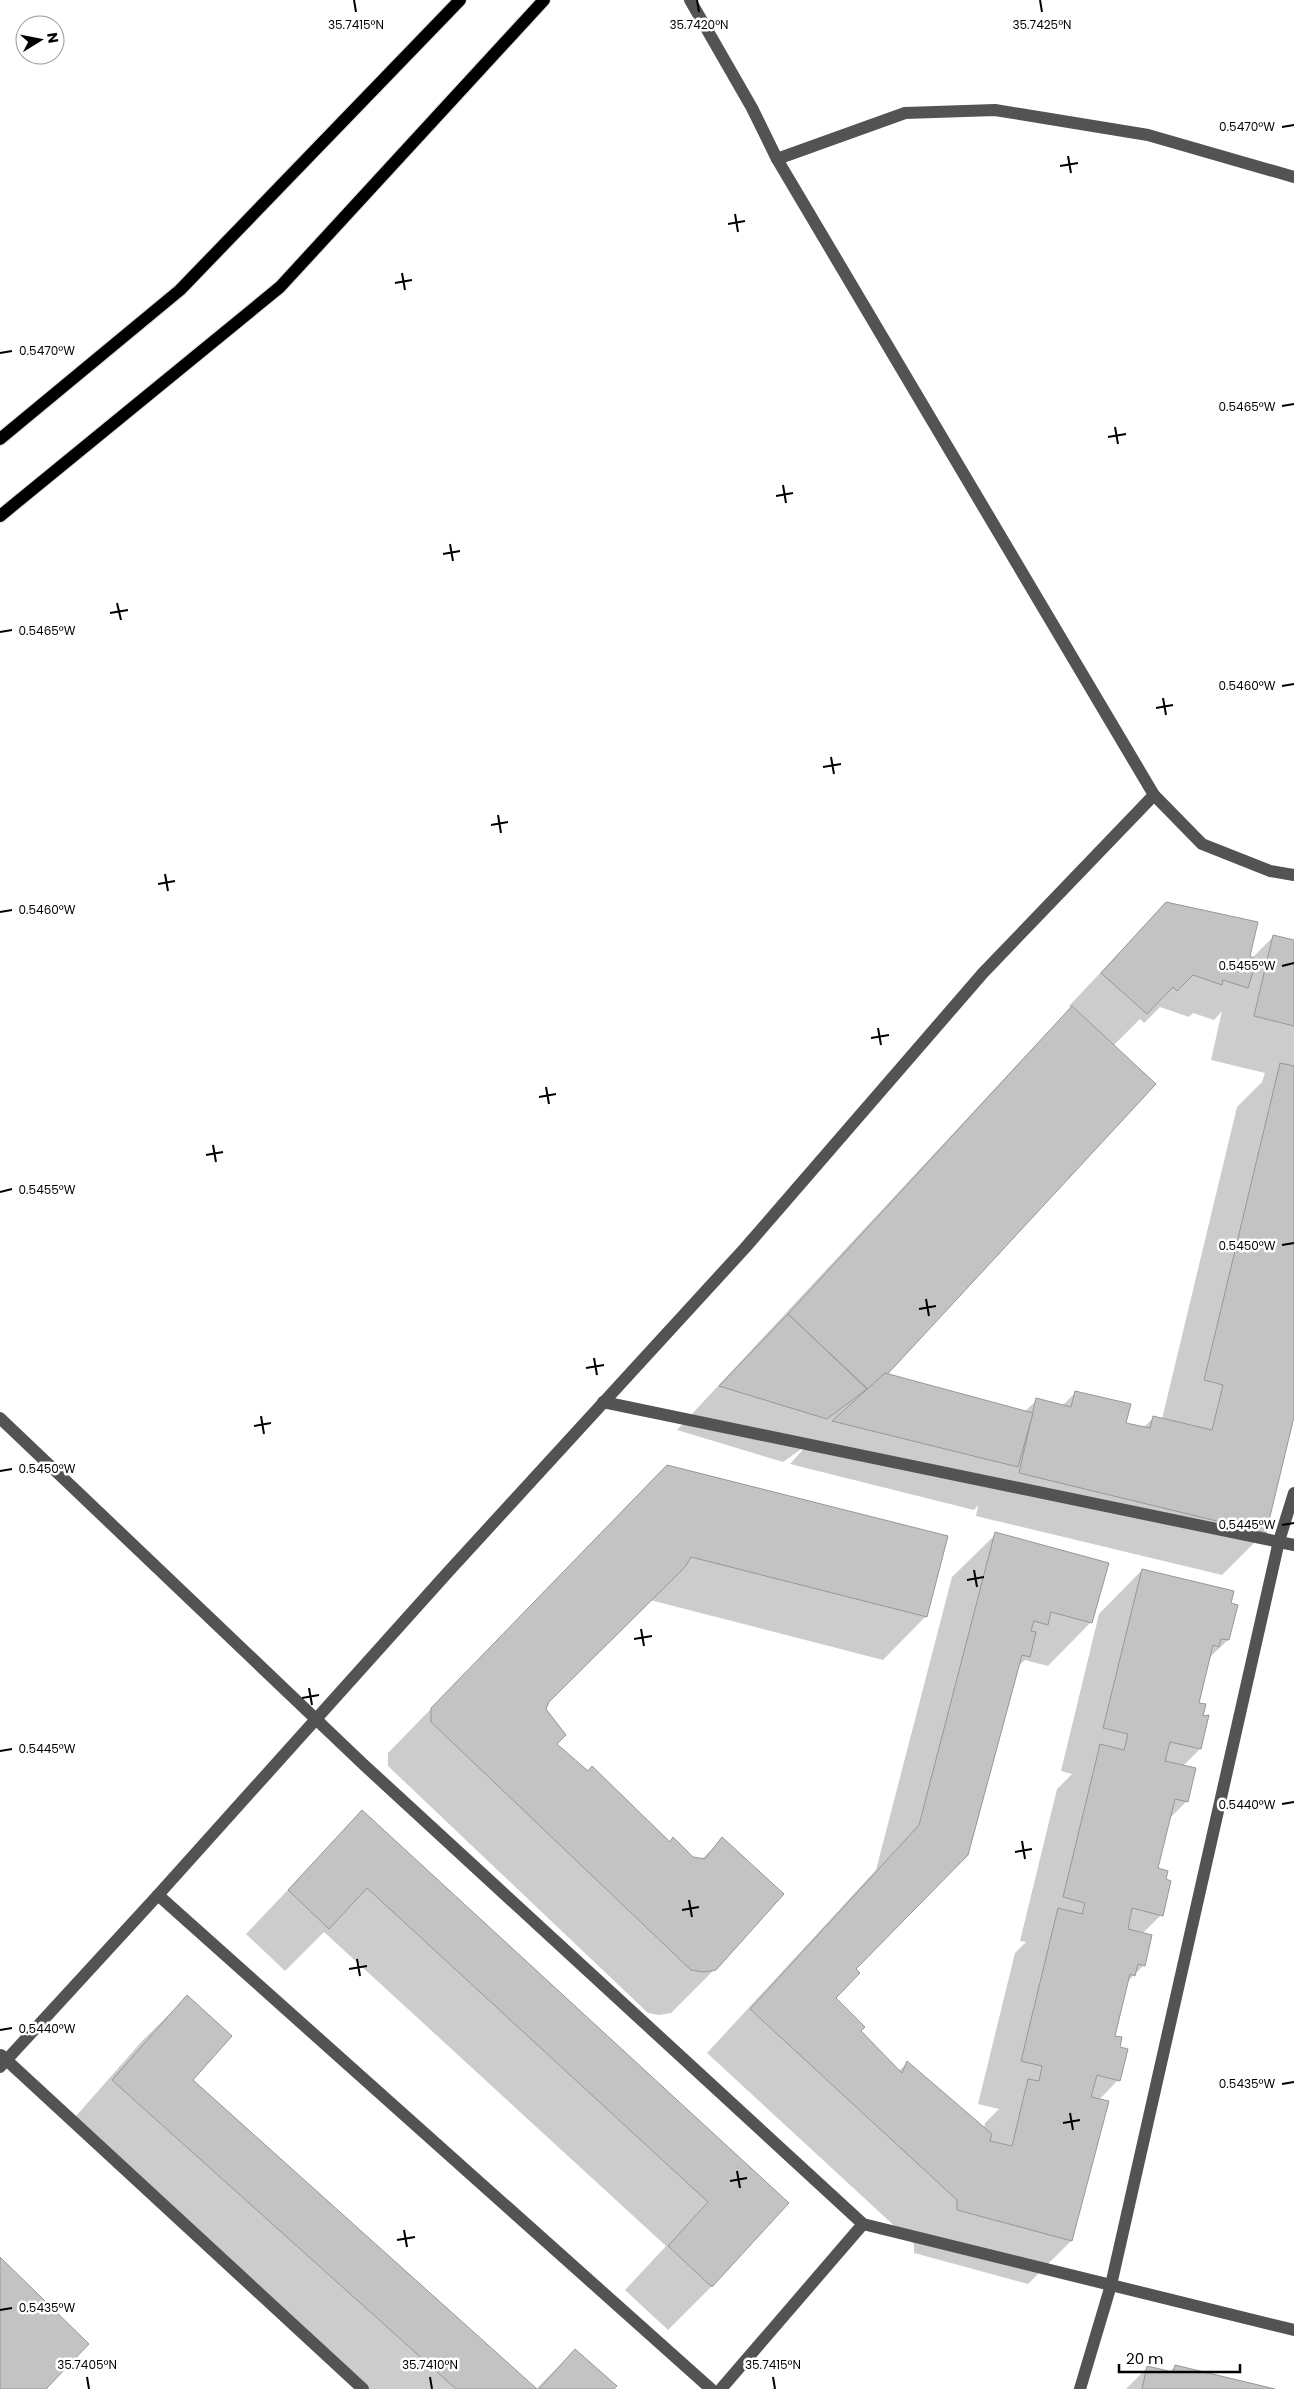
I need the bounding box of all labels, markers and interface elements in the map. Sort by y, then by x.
north arrow [15,15,65,65]
text: 35.7415°N [328,16,384,33]
text: 35.7420°N [669,16,729,33]
text: 35.7425°N [1012,16,1072,33]
text: N [42,31,64,45]
text: 0.5470°W [1219,118,1275,135]
text: 0.5470°W [19,342,75,359]
text: 0.5465°W [1219,398,1276,415]
text: 0.5465°W [19,622,76,639]
text: 0.5460°W [1219,677,1276,694]
text: 0.5460°W [19,901,76,918]
text: 0.5455°W [1219,957,1276,974]
text: 0.5455°W [19,1181,76,1198]
text: 0.5450°W [1219,1237,1276,1254]
text: 0.5450°W [19,1460,76,1477]
text: 0.5445°W [1219,1516,1276,1533]
text: 0.5445°W [19,1740,76,1757]
text: 0.5440°W [1219,1796,1276,1813]
text: 0.5440°W [19,2020,76,2037]
text: 0.5435°W [1219,2075,1275,2092]
text: 0.5435°W [19,2299,75,2316]
scale bar [1119,2342,1240,2374]
text: 20 m [1126,2348,1164,2369]
text: 35.7405°N [57,2356,117,2373]
text: 35.7410°N [402,2356,458,2373]
text: 35.7415°N [745,2356,801,2373]

